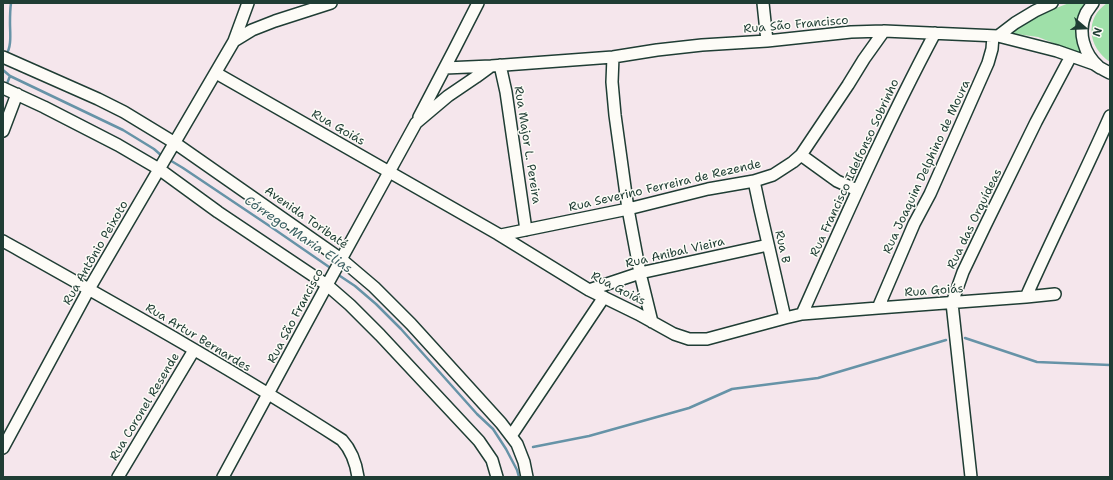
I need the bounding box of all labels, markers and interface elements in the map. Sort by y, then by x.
north arrow [1065,8,1105,48]
street label: Rua São Francisco [743,13,849,37]
text: N [1088,26,1105,39]
street label: Rua Francisco Idelfonso Sobrinho [807,77,903,259]
street label: Rua Joaquim Delphino de Moura [880,78,974,256]
street label: Rua Major L. Pereira [511,85,543,205]
street label: Rua Goiás [309,107,367,149]
street label: Rua Severino Ferreira de Rezende [568,157,762,215]
street label: Rua das Orquídeas [944,167,1006,271]
street label: Avenida Toribaté [261,184,351,252]
water label: Córrego Maria Elias [241,193,355,277]
street label: Rua Antônio Peixoto [60,198,132,308]
street label: Rua B [771,229,793,265]
street label: Rua Anibal Vieira [624,235,726,271]
street label: Rua São Francisco [265,266,327,366]
street label: Rua Goiás [588,269,648,309]
street label: Rua Goiás [904,282,964,300]
street label: Rua Artur Bernardes [143,301,253,375]
street label: Rua Coronel Resende [107,350,183,464]

